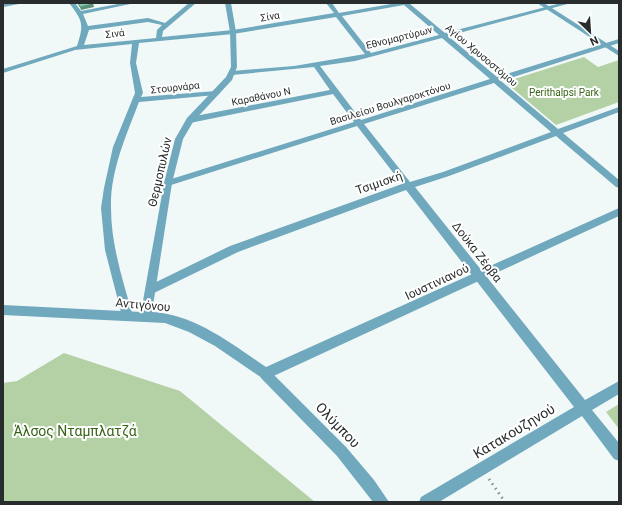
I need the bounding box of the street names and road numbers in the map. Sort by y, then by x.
street label: Σίνα [260,9,281,23]
street label: Αγίου Χρυσοστόμου [444,22,520,89]
street label: Εθνομαρτύρων [365,24,434,51]
street label: Σινά [105,27,126,40]
street label: Στουρνάρα [150,79,201,96]
street label: Βασιλείου Βουλγαροκτόνου [329,80,452,127]
street label: Καραθάνου Ν [231,85,292,108]
street label: Θερμοπυλών [145,136,175,208]
street label: Τσιμισκή [354,169,404,197]
street label: Δούκα Ζέρβα [449,219,505,285]
street label: Ιουστινιανού [403,261,471,303]
street label: Αντιγόνου [115,296,171,314]
street label: Ολύμπου [313,399,363,451]
street label: Κατακουζηνού [470,400,558,462]

